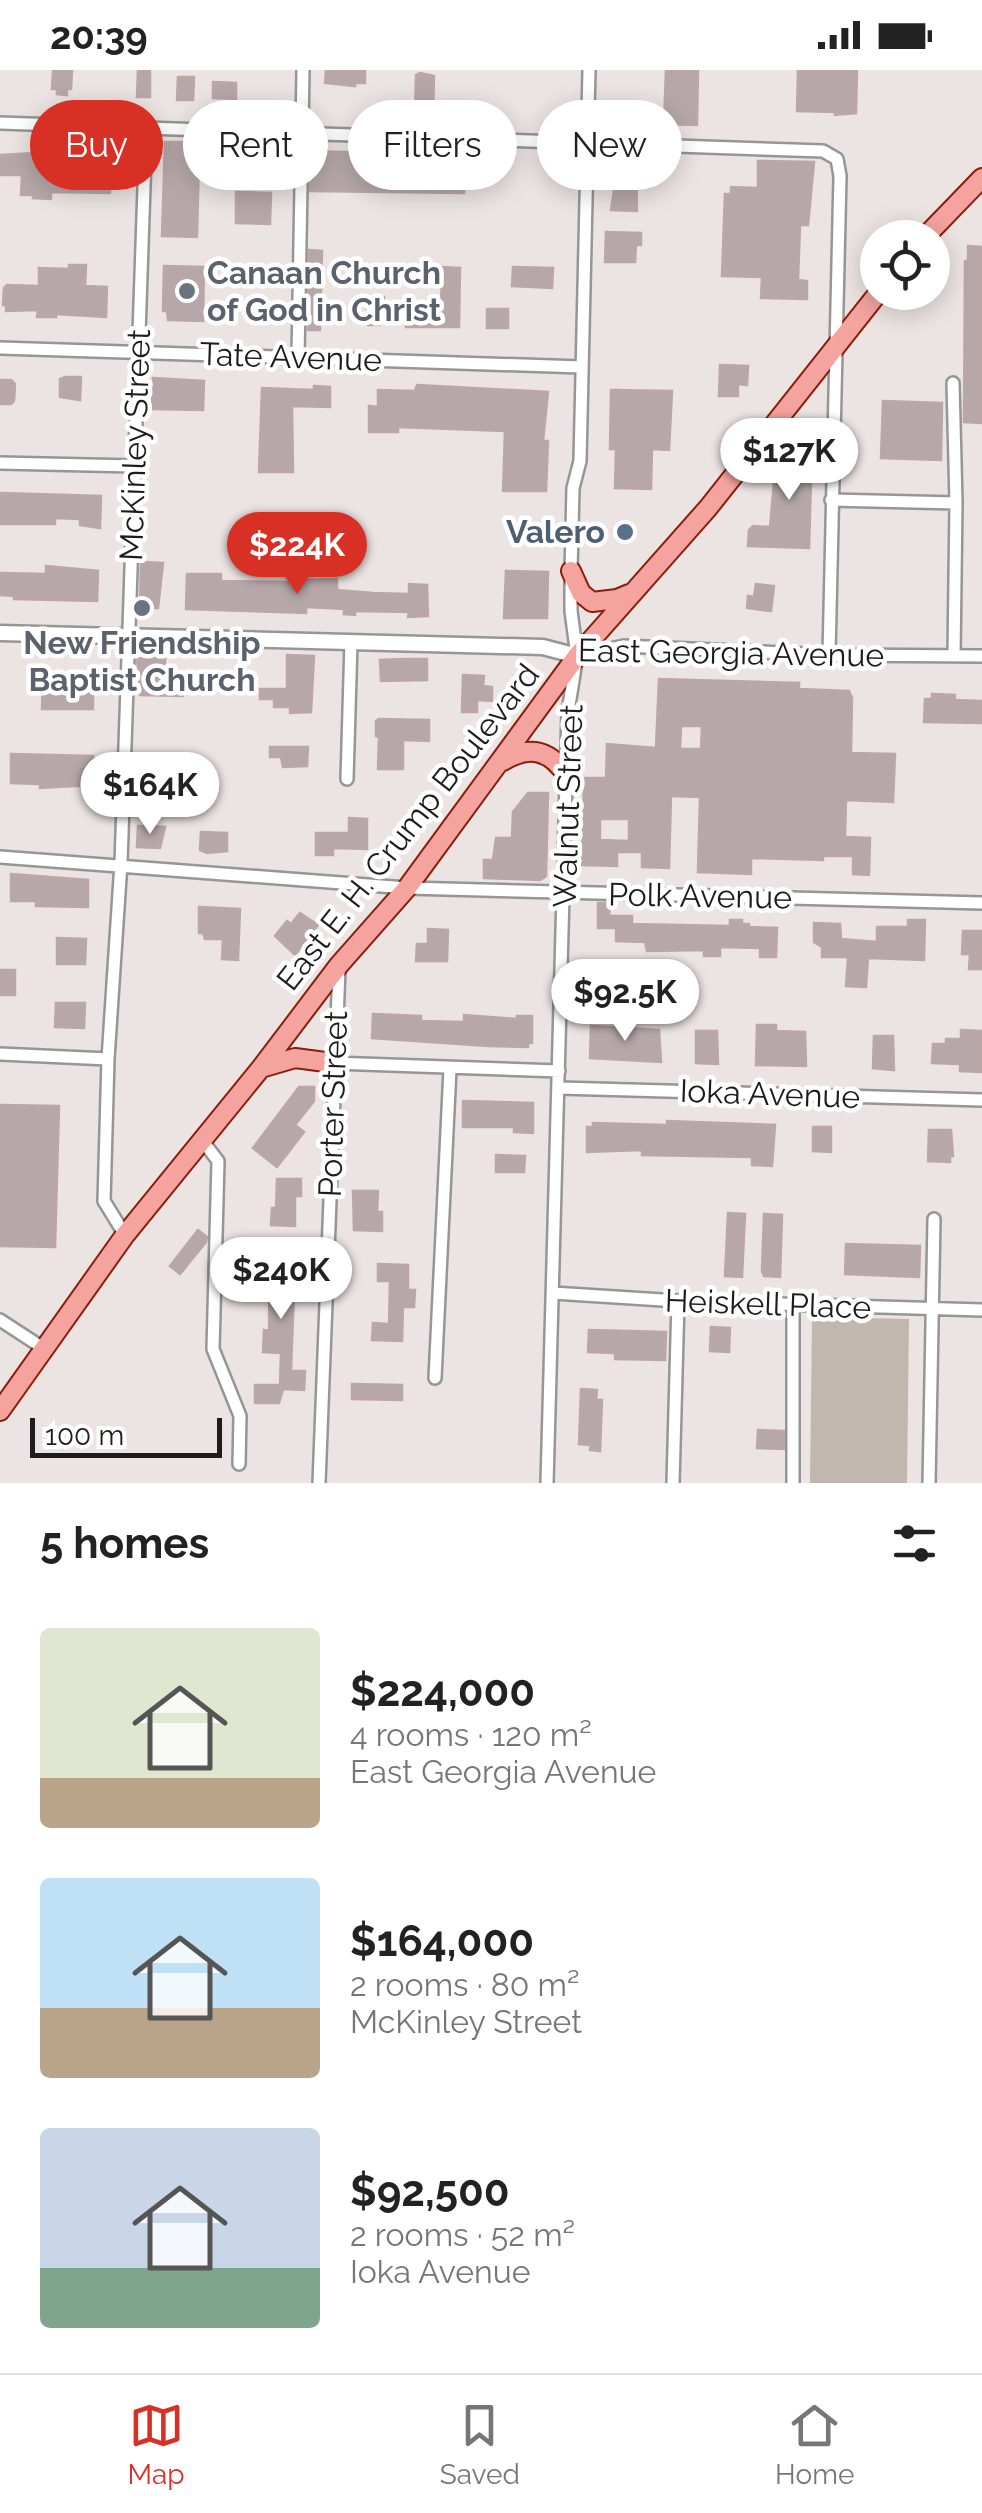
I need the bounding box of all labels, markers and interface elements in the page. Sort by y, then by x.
text: 20:39 [50,13,148,58]
chip: Buy [30,100,163,190]
chip: Rent [183,100,328,190]
chip: Filters [348,100,517,190]
chip: New [537,100,682,190]
map controls [860,220,950,310]
button: locate [860,220,950,310]
place label: Canaan Church of God in Christ [207,254,441,328]
marker: Canaan Church of God in Christ [176,280,198,302]
street label: McKinley Street [112,328,157,562]
street label: Tate Avenue [199,335,383,378]
pin: $127K [719,418,859,503]
text: $127K [742,432,836,469]
pin: $224K [227,512,367,597]
place label: Valero [506,513,605,550]
marker: Valero [614,521,636,543]
text: $224K [249,526,345,563]
marker: New Friendship Baptist Church [131,597,153,619]
place label: New Friendship Baptist Church [23,624,261,698]
street label: East Georgia Avenue [578,631,884,674]
street label: East E. H. Crump Boulevard [269,656,546,997]
street label: Walnut Street [545,704,590,908]
pin: $164K [80,752,220,837]
text: $164K [102,766,198,803]
street label: Polk Avenue [608,875,792,916]
pin: $92.5K [544,959,706,1044]
text: $92.5K [573,973,677,1010]
street label: Porter Street [311,1010,354,1198]
street label: Ioka Avenue [679,1072,861,1115]
pin: $240K [211,1237,351,1322]
text: $240K [232,1251,330,1288]
street label: Heiskell Place [664,1281,872,1326]
scale bar [30,1413,222,1458]
text: 100 m [45,1419,124,1452]
icon: filters [887,1516,942,1571]
text: 5 homes [40,1519,209,1568]
text: $224,000 [350,1667,535,1716]
icon: home [120,1668,240,1788]
text: 4 rooms · 120 m² [350,1716,592,1753]
text: East Georgia Avenue [350,1753,656,1790]
text: $164,000 [350,1917,534,1966]
icon: home [120,1918,240,2038]
text: 2 rooms · 80 m² [350,1966,579,2003]
text: McKinley Street [350,2003,582,2040]
text: $92,500 [350,2167,510,2216]
icon: home [120,2168,240,2288]
text: 2 rooms · 52 m² [350,2216,575,2253]
text: Ioka Avenue [350,2253,531,2290]
tab: Map [128,2398,185,2491]
tab: Saved [440,2398,520,2491]
tab: Home [775,2398,854,2491]

